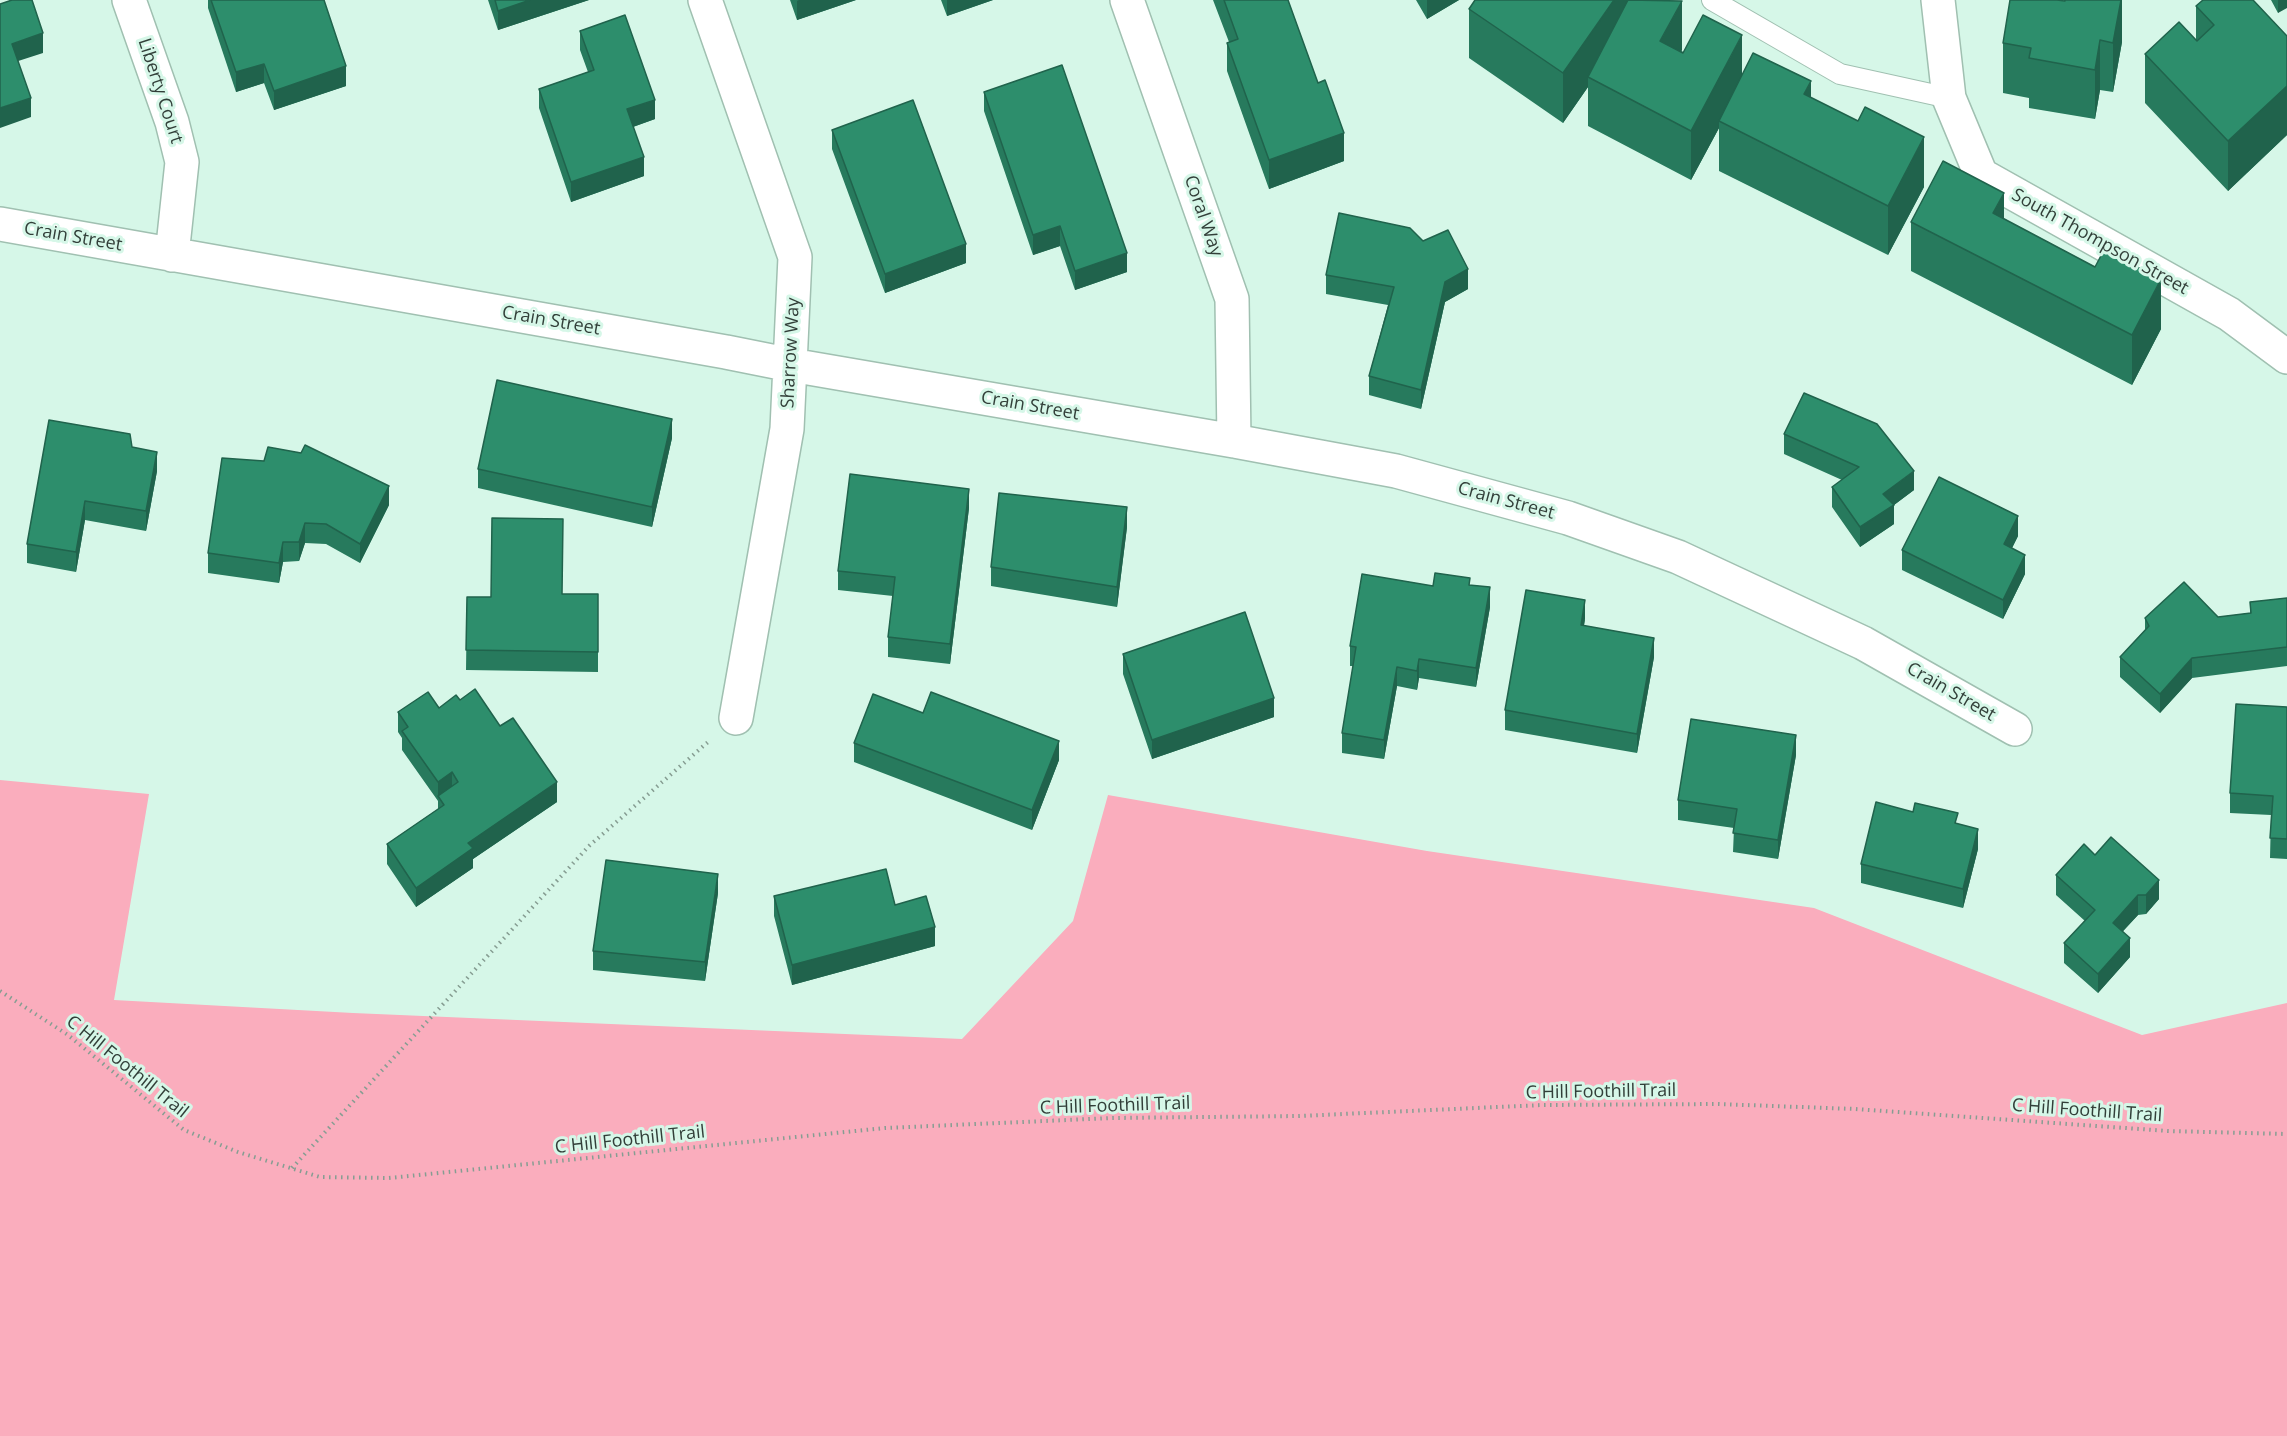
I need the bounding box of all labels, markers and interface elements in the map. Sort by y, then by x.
street label: Liberty Court [133,36,187,146]
street label: Coral Way [1179,173,1227,259]
street label: South Thompson Street [2008,184,2192,300]
street label: Crain Street [22,218,124,256]
street label: Sharrow Way [777,297,805,409]
street label: Crain Street [500,302,602,340]
street label: Crain Street [979,387,1081,425]
street label: Crain Street [1455,478,1557,524]
street label: Crain Street [1903,658,1999,726]
street label: C Hill Foothill Trail [62,1011,192,1123]
street label: C Hill Foothill Trail [1525,1080,1677,1104]
street label: C Hill Foothill Trail [1039,1093,1191,1119]
street label: C Hill Foothill Trail [2011,1095,2163,1127]
street label: C Hill Foothill Trail [554,1121,706,1159]

